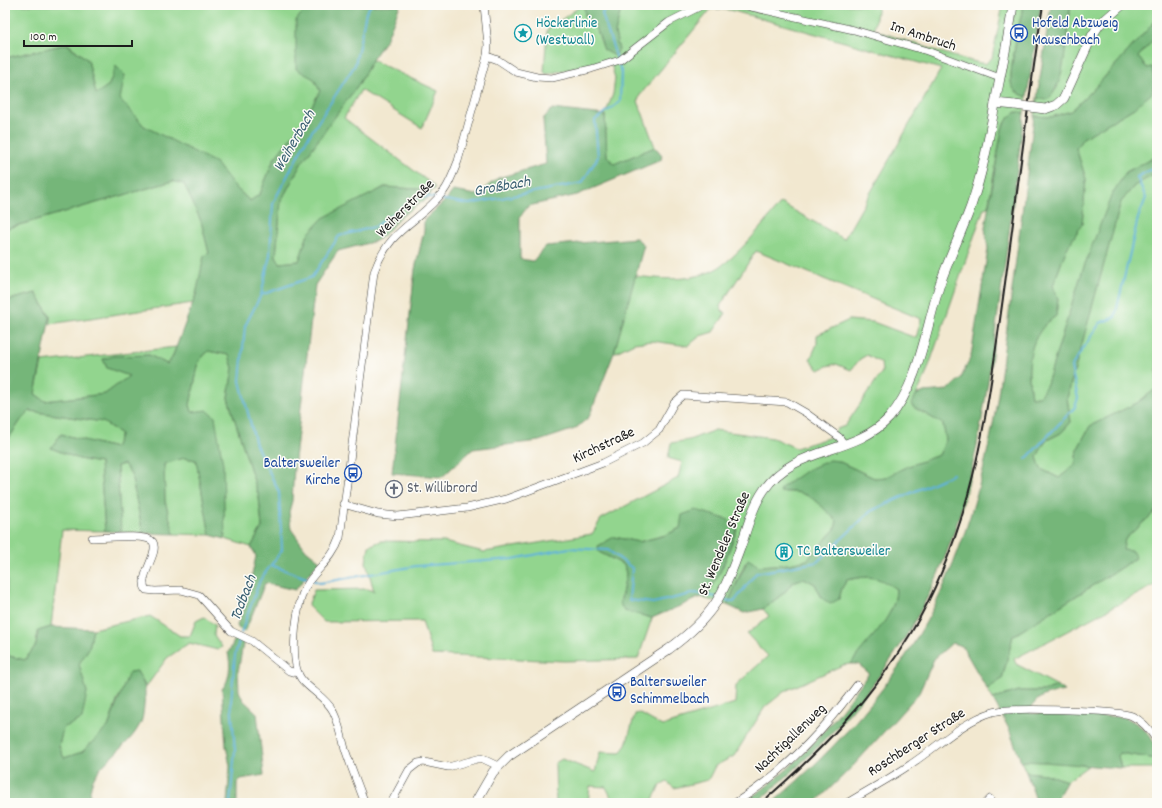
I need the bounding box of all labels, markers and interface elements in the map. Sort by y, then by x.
place label: Höckerlinie (Westwall) [536,13,598,52]
place label: Hofeld Abzweig Mauschbach [1032,13,1118,52]
street label: Im Ambruch [887,16,959,58]
scale bar [24,22,132,48]
place icon: Höckerlinie (Westwall) [513,23,533,43]
bus stop icon: Hofeld Abzweig Mauschbach [1009,23,1029,43]
text: 100 m [30,29,57,46]
water label: Weiherbach [268,105,322,176]
water label: Großbach [472,171,533,203]
street label: Weiherstraße [372,174,441,243]
street label: Kirchstraße [569,422,639,470]
place label: Baltersweiler Kirche [264,453,340,492]
bus stop icon: Baltersweiler Kirche [343,463,363,483]
place label: St. Willibrord [407,478,478,500]
church icon: St. Willibrord [384,479,404,499]
street label: St. Wendeler Straße [693,488,757,600]
place label: TC Baltersweiler [797,541,891,563]
building icon: TC Baltersweiler [774,542,794,562]
water label: Todbach [225,571,264,624]
place label: Baltersweiler Schimmelbach [630,672,710,711]
bus stop icon: Baltersweiler Schimmelbach [607,682,627,702]
street label: Nachtigallenweg [750,699,832,779]
street label: Roschberger Straße [864,703,970,783]

